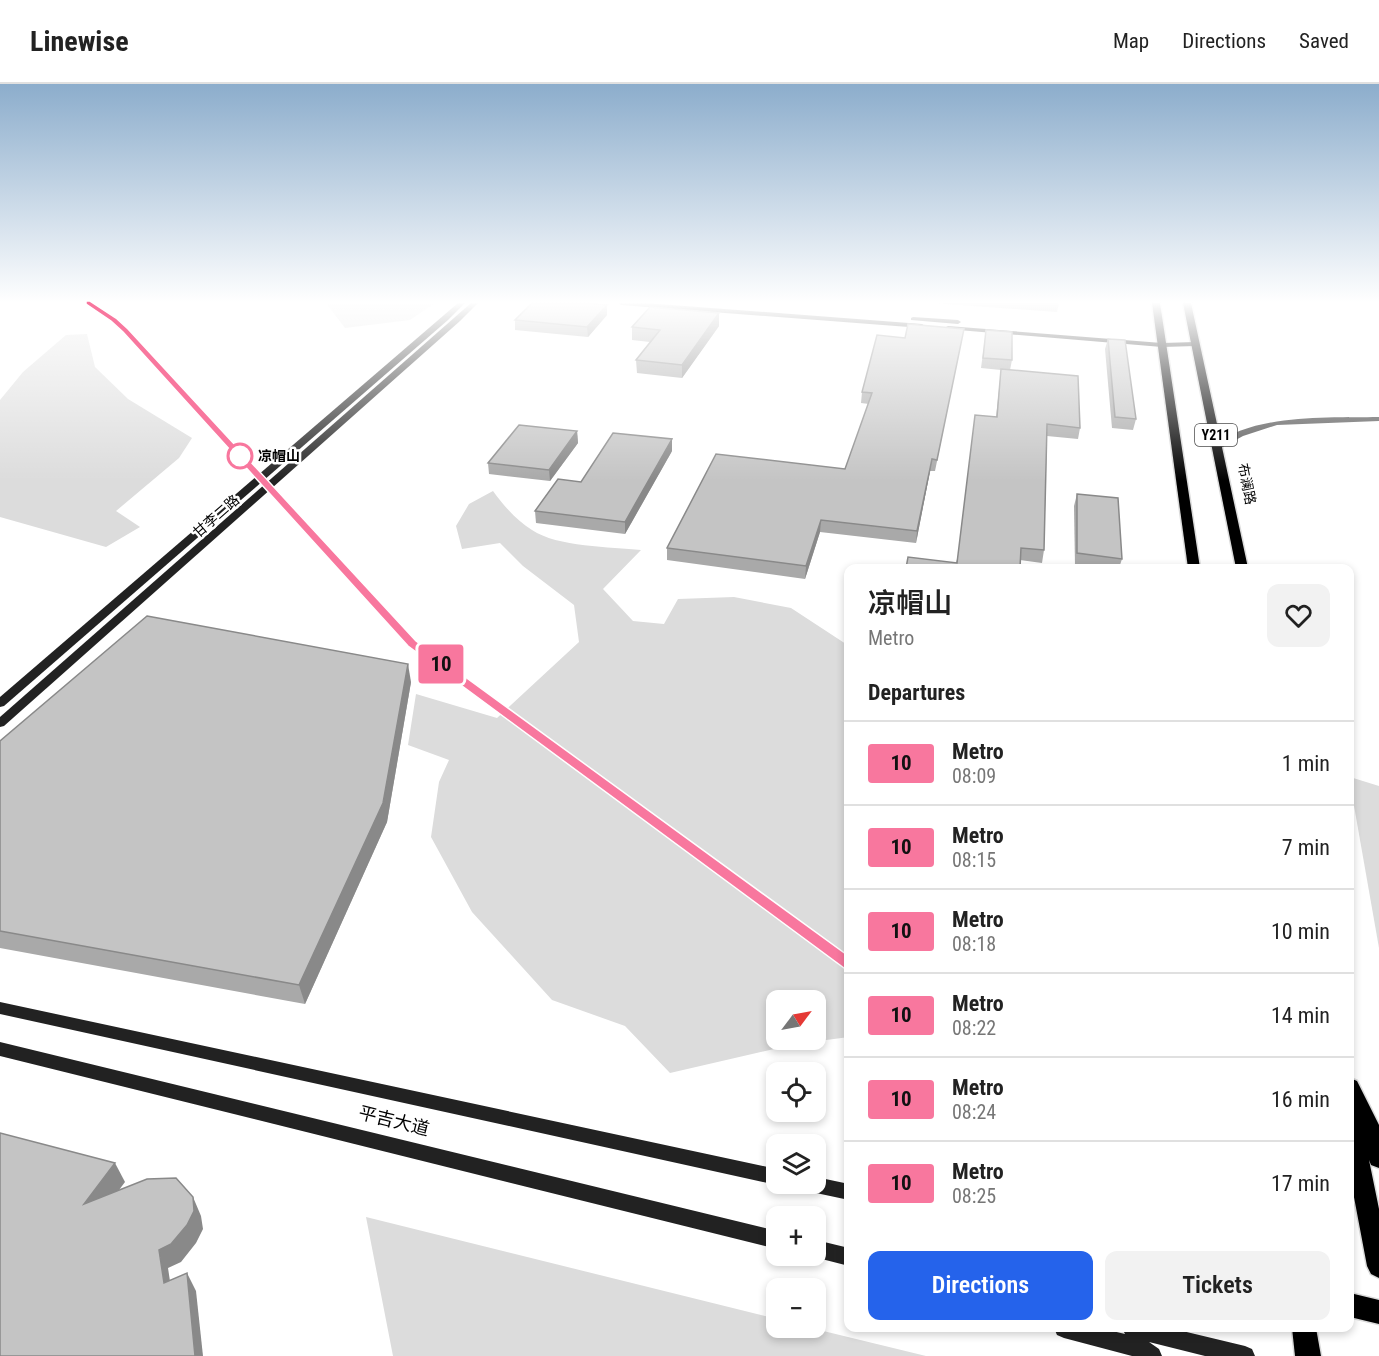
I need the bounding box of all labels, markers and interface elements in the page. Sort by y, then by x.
text: Linewise [30,25,129,58]
text: Map [1113,29,1149,53]
text: Directions [1182,29,1266,53]
text: Saved [1299,29,1349,53]
road number: Y211 [1195,424,1237,446]
marker: 凉帽山 [227,443,253,469]
place label: 凉帽山 [258,448,300,464]
street label: 布澜路 [1235,462,1259,506]
street label: 甘李二路 [190,492,242,540]
button: heart [1267,584,1330,647]
text: 凉帽山 [868,587,952,620]
text: Metro [868,626,914,650]
line badge: 10 [414,644,468,684]
text: 10 [430,652,452,676]
text: Departures [868,680,965,705]
text: Metro [952,739,1004,764]
text: 10 [890,751,912,775]
text: 1 min [1282,751,1330,776]
text: 08:09 [952,764,996,788]
text: Metro [952,823,1004,848]
text: 10 [890,835,912,859]
text: 7 min [1282,835,1330,860]
text: 08:15 [952,848,996,872]
text: Metro [952,907,1004,932]
text: 10 [890,919,912,943]
text: 10 min [1271,919,1330,944]
text: 08:18 [952,932,996,956]
north arrow [766,990,826,1050]
map controls [766,990,826,1338]
text: Metro [952,991,1004,1016]
text: 10 [890,1003,912,1027]
text: 14 min [1271,1003,1330,1028]
text: 08:22 [952,1016,996,1040]
button: locate [766,1062,826,1122]
text: Metro [952,1075,1004,1100]
text: 10 [890,1087,912,1111]
text: 16 min [1271,1087,1330,1112]
text: 08:24 [952,1100,996,1124]
street label: 平吉大道 [357,1102,432,1139]
button: layers [766,1134,826,1194]
text: Metro [952,1159,1004,1184]
text: 10 [890,1171,912,1195]
text: 17 min [1271,1171,1330,1196]
text: 08:25 [952,1184,996,1208]
button: + [766,1206,826,1266]
button: Directions [868,1251,1093,1320]
button: Tickets [1105,1251,1330,1320]
button: − [766,1278,826,1338]

